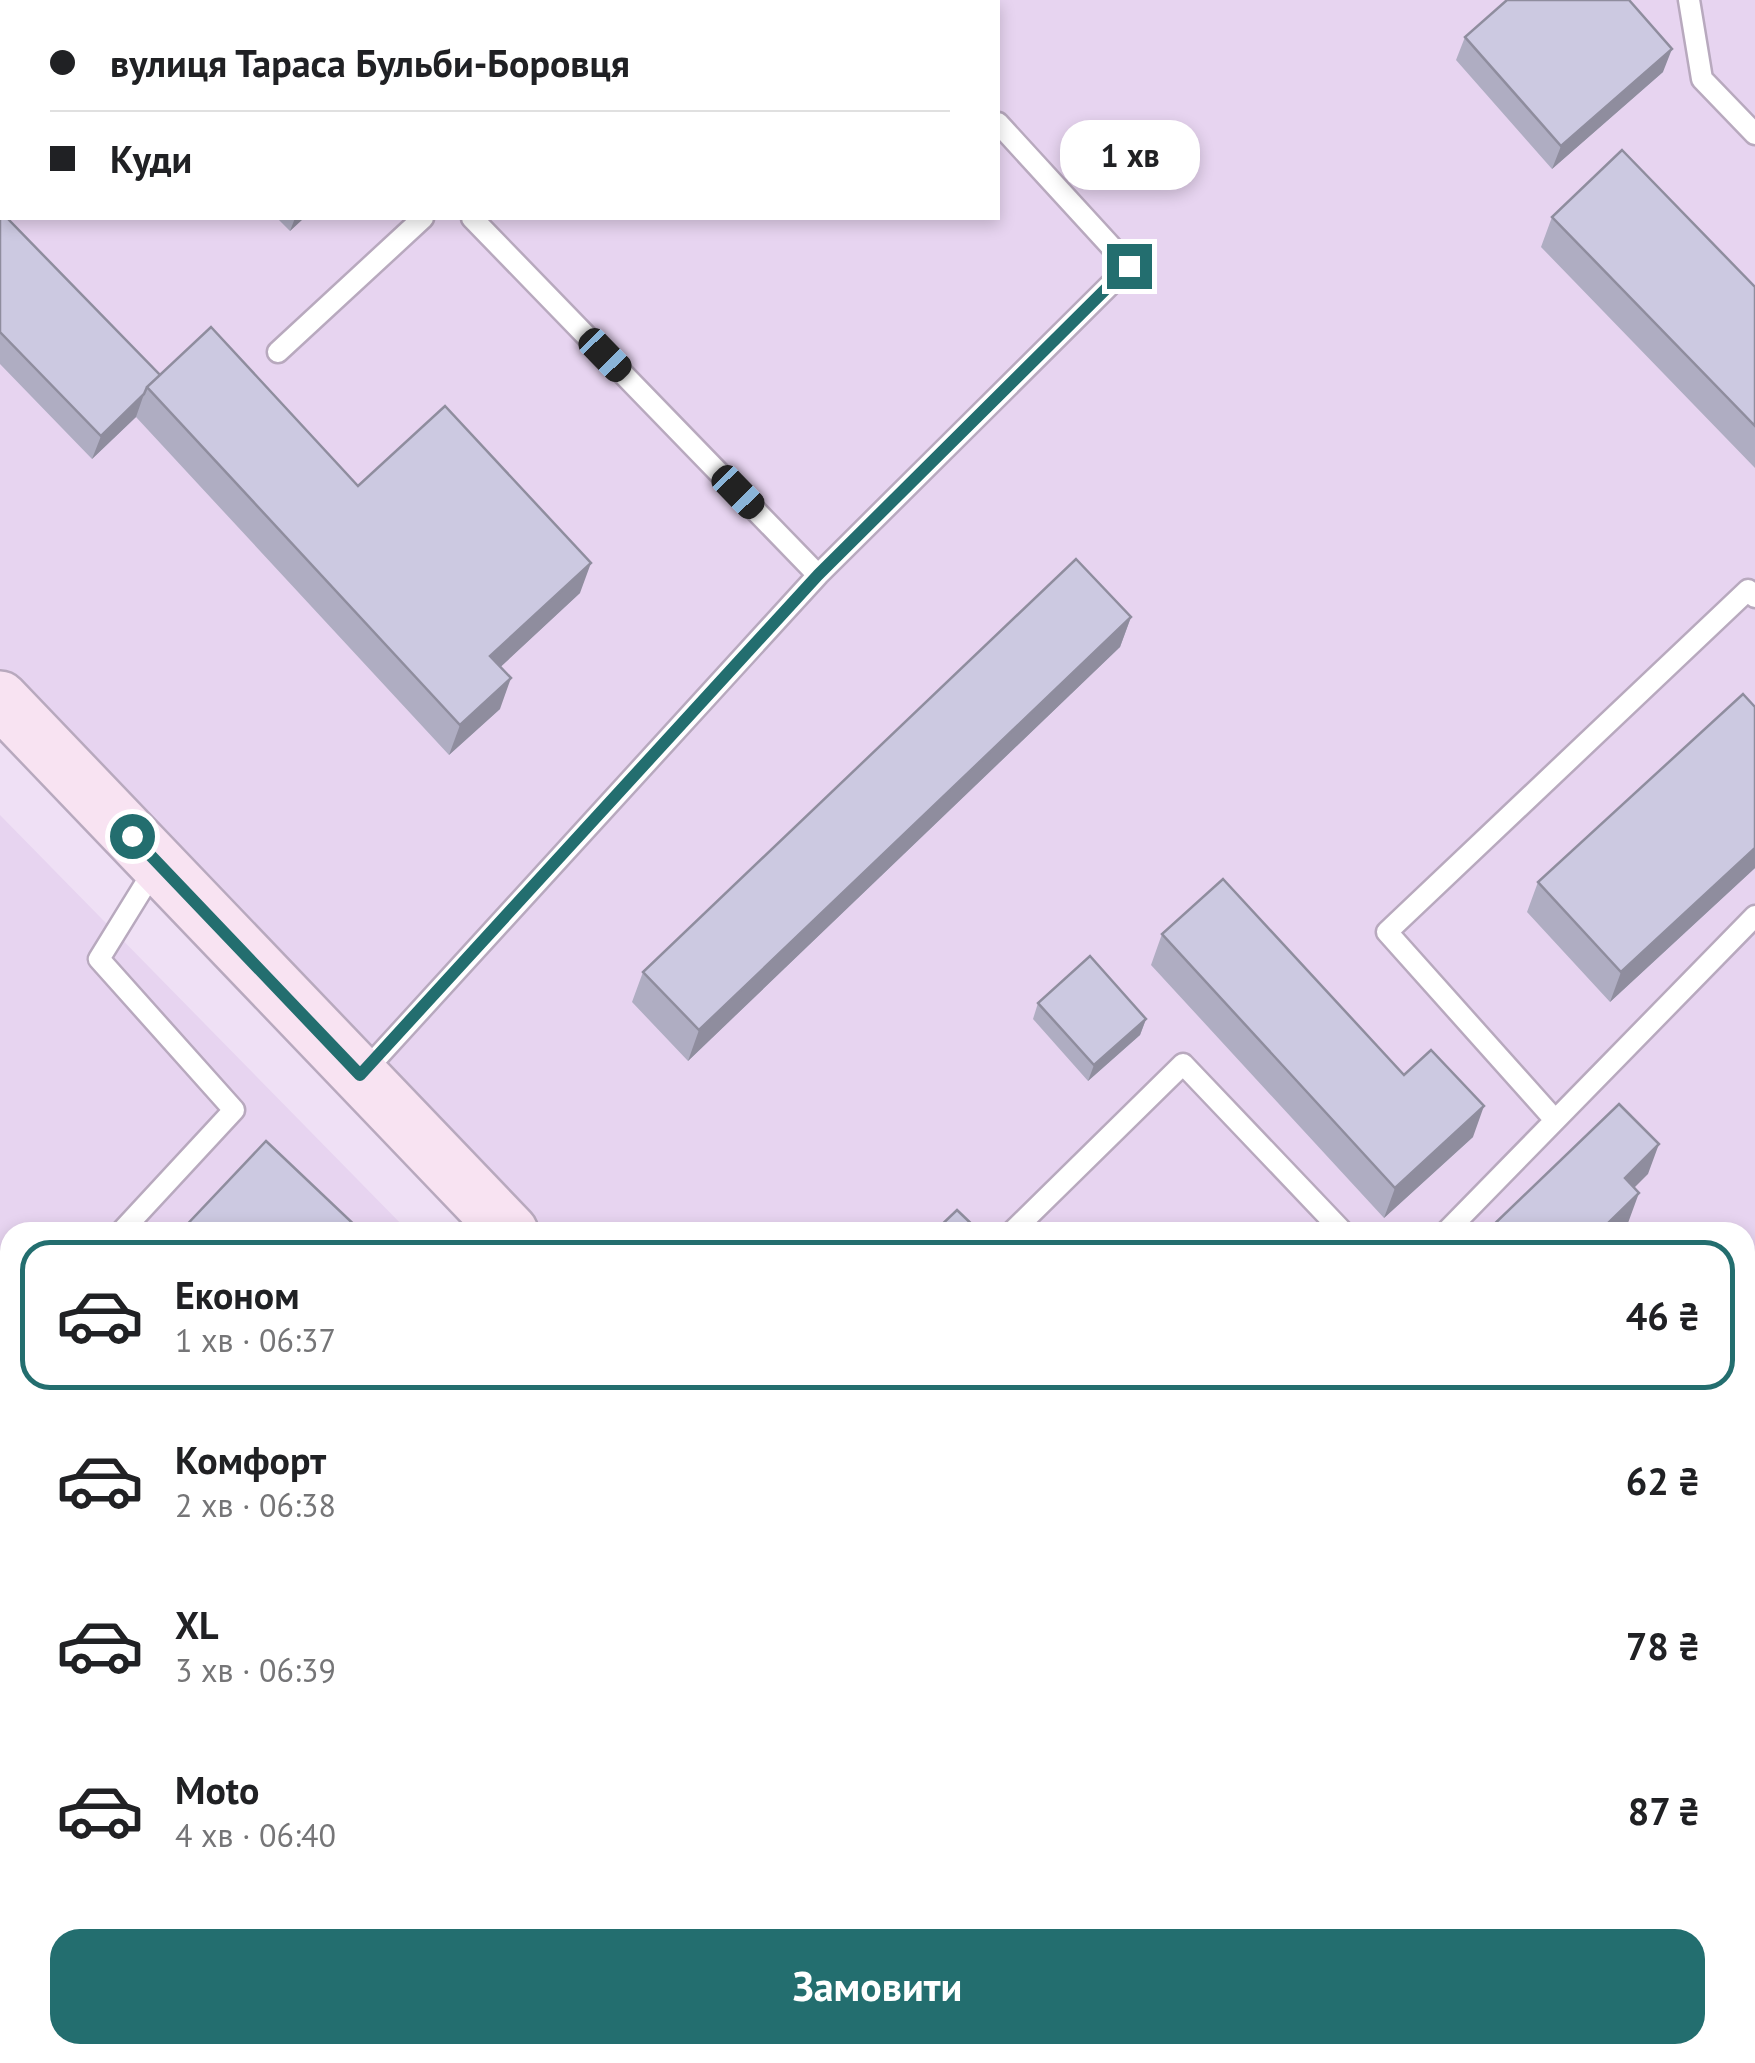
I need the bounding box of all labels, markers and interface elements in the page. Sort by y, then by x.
text: вулиця Тараса Бульби-Боровця [110,38,630,87]
callout: 1 хв [1059,121,1199,191]
text: Куди [110,134,192,183]
text: 1 хв [1100,134,1160,176]
route end [1107,244,1152,289]
car [573,323,637,387]
car [706,460,770,524]
route start [110,814,155,859]
icon: car [55,1270,145,1360]
text: Економ [175,1270,299,1319]
text: 46 ₴ [1626,1291,1700,1340]
text: 1 хв · 06:37 [175,1319,336,1361]
icon: car [55,1435,145,1525]
text: Комфорт [175,1435,326,1484]
text: 62 ₴ [1626,1456,1700,1505]
text: 2 хв · 06:38 [175,1484,336,1526]
icon: car [55,1600,145,1690]
text: XL [175,1600,219,1649]
text: 78 ₴ [1626,1621,1700,1670]
text: 3 хв · 06:39 [175,1649,336,1691]
icon: car [55,1765,145,1855]
text: Moto [175,1765,259,1814]
text: 87 ₴ [1628,1786,1700,1835]
text: 4 хв · 06:40 [175,1814,336,1856]
button: Замовити [50,1929,1705,2044]

